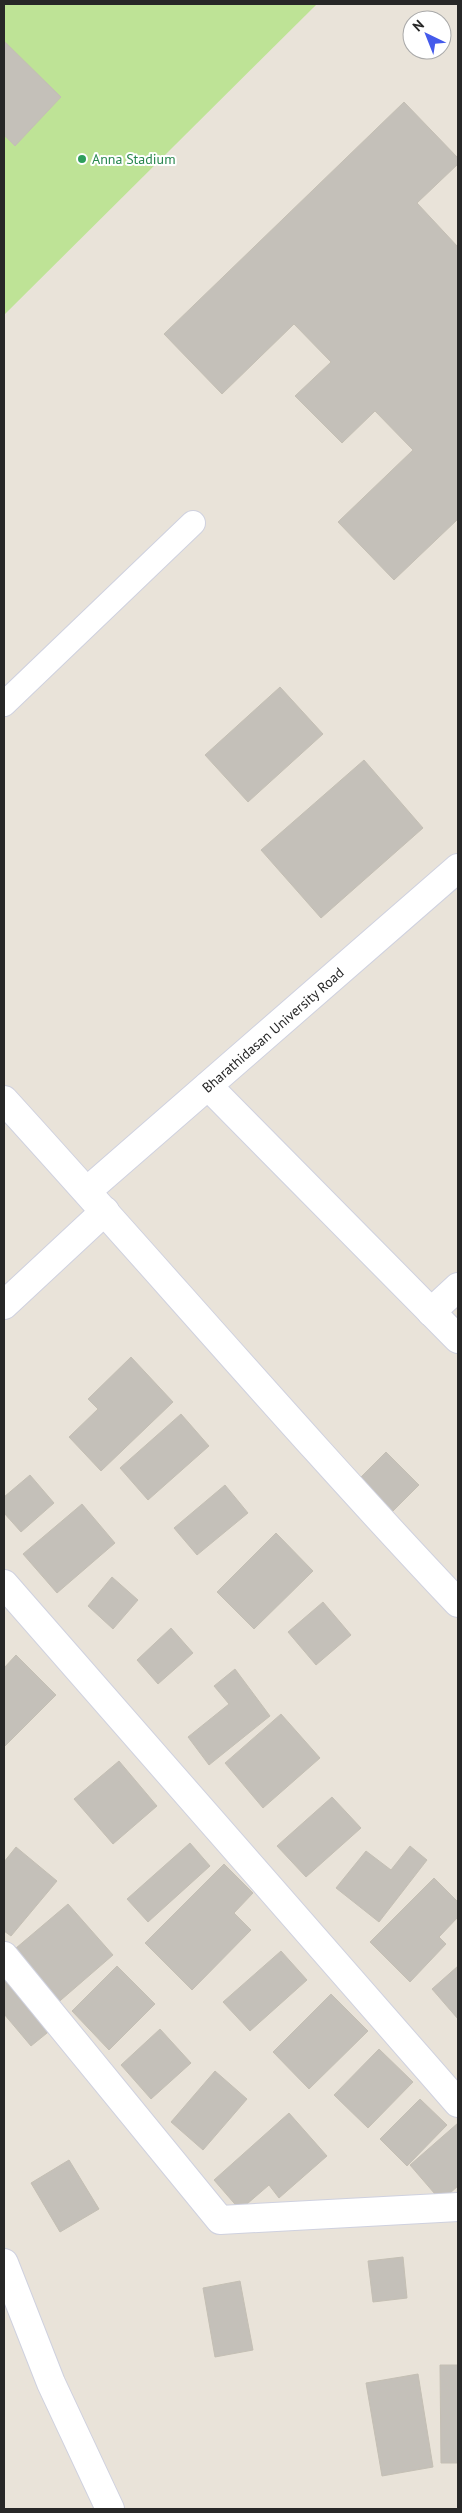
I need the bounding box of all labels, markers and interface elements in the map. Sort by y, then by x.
north arrow [402,10,452,60]
text: N [409,16,428,35]
place label: Anna Stadium [92,150,176,168]
marker: Anna Stadium [76,153,88,165]
street label: Bharathidasan University Road [198,963,348,1097]

